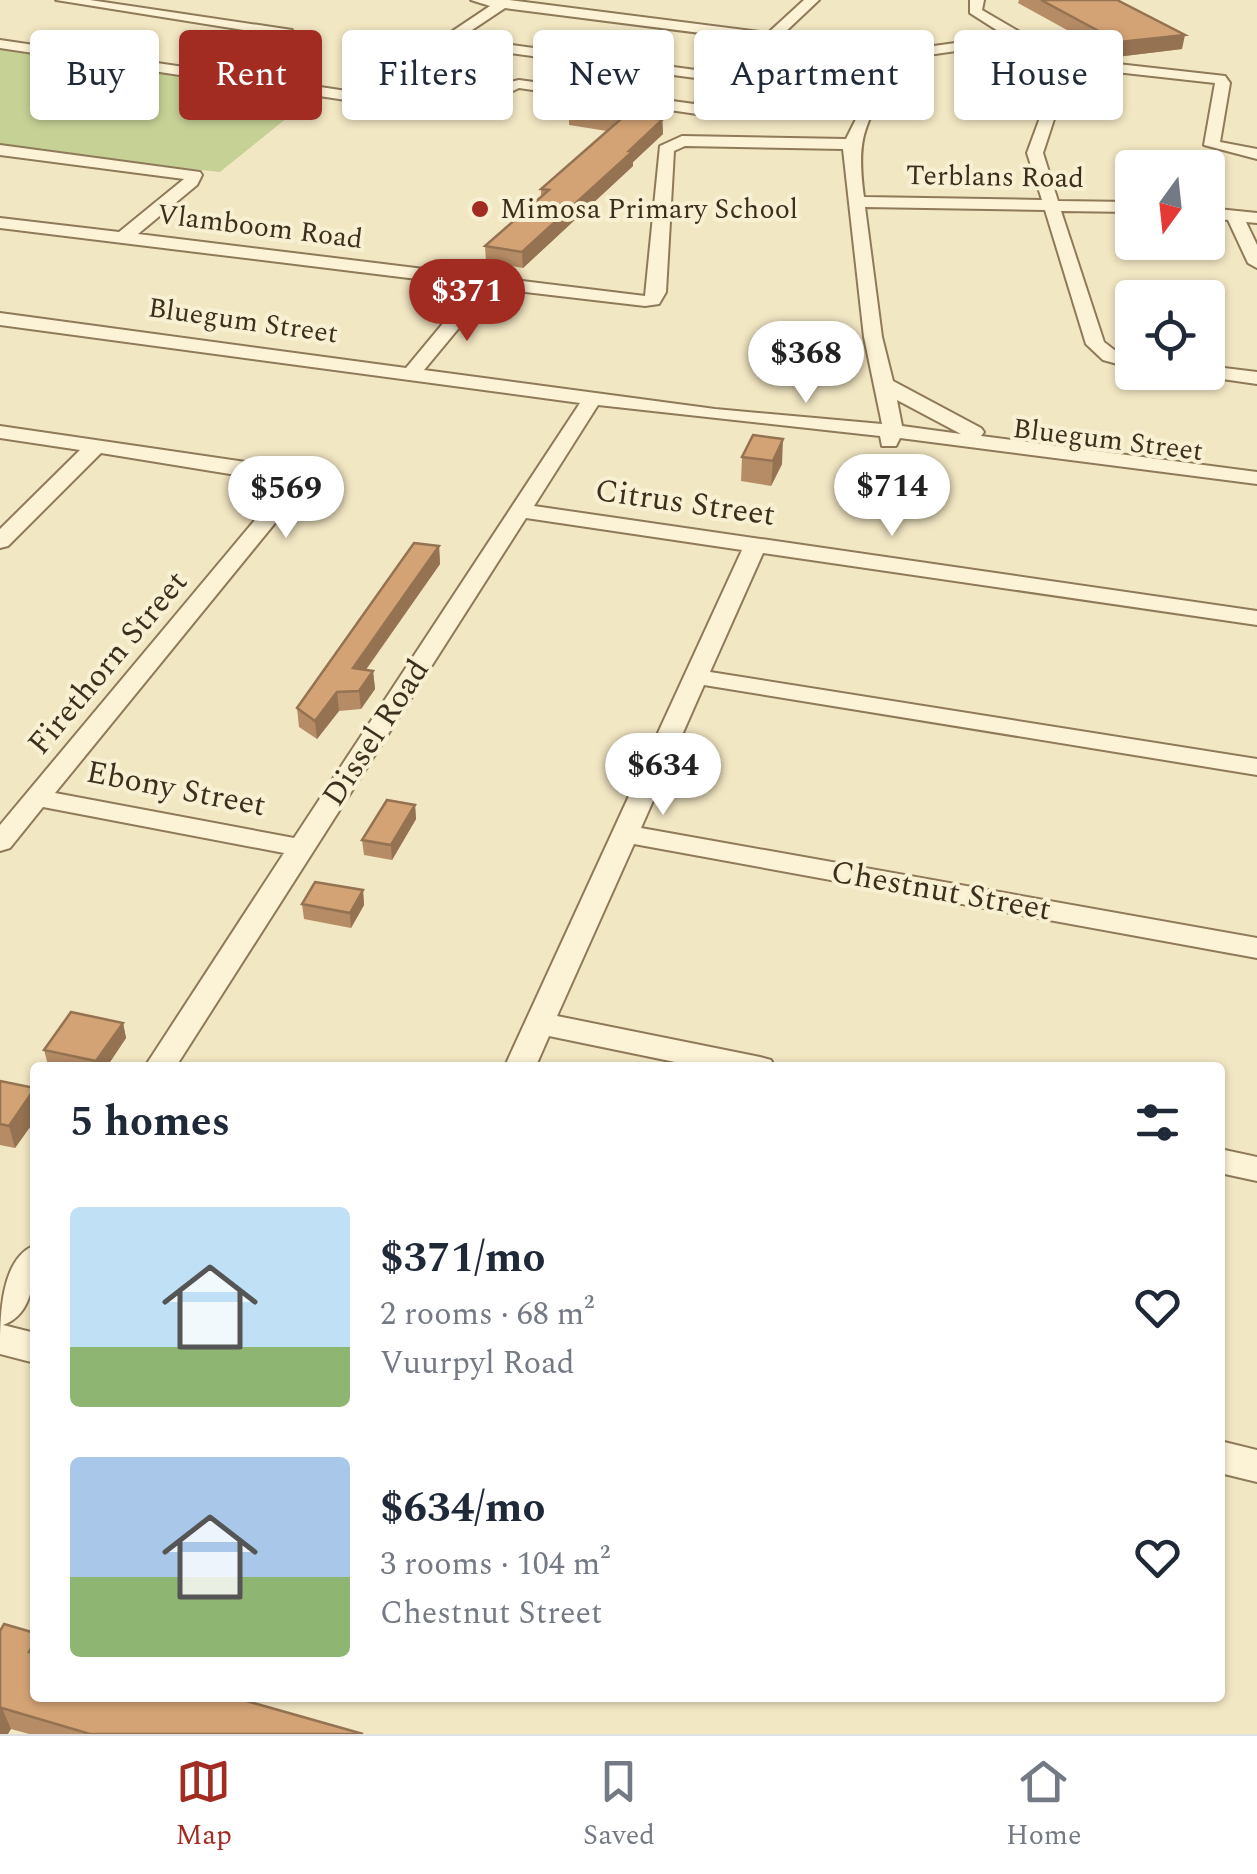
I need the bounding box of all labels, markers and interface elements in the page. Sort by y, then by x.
chip: Buy [30,30,159,120]
chip: Rent [179,30,322,120]
chip: Filters [342,30,513,120]
chip: New [533,30,674,120]
chip: Apartment [694,30,934,120]
chip: House [954,30,1123,120]
north arrow [1115,150,1225,260]
map controls [1115,150,1225,390]
street label: Terblans Road [906,154,1084,200]
place label: Mimosa Primary School [500,188,798,231]
street label: Vlamboom Road [155,193,365,261]
marker: Mimosa Primary School [469,198,491,220]
pin: $371 [408,259,526,344]
text: $371 [431,267,503,316]
button: locate [1115,280,1225,390]
street label: Bluegum Street [145,286,341,356]
pin: $368 [747,321,865,406]
text: $368 [770,329,842,378]
street label: Bluegum Street [1010,407,1206,473]
pin: $714 [833,454,951,539]
pin: $569 [227,456,345,541]
text: $714 [856,462,928,511]
text: $569 [250,464,322,513]
street label: Citrus Street [592,466,778,540]
street label: Firethorn Street [16,560,200,766]
street label: Dissel Road [310,650,442,816]
pin: $634 [604,733,722,818]
text: $634 [627,741,699,790]
street label: Ebony Street [82,748,270,830]
street label: Chestnut Street [827,848,1055,934]
text: 5 homes [70,1091,230,1154]
icon: filters [1130,1095,1185,1150]
text: $371/mo [380,1227,546,1290]
icon: home [150,1247,270,1367]
icon: heart [1130,1280,1185,1335]
text: 2 rooms · 68 m² [380,1290,594,1339]
text: Vuurpyl Road [380,1339,575,1388]
text: $634/mo [380,1477,546,1540]
icon: home [150,1497,270,1617]
icon: heart [1130,1530,1185,1585]
text: 3 rooms · 104 m² [380,1540,610,1589]
text: Chestnut Street [380,1589,602,1638]
tab: Map [176,1754,232,1857]
tab: Saved [583,1754,655,1857]
tab: Home [1006,1754,1081,1857]

